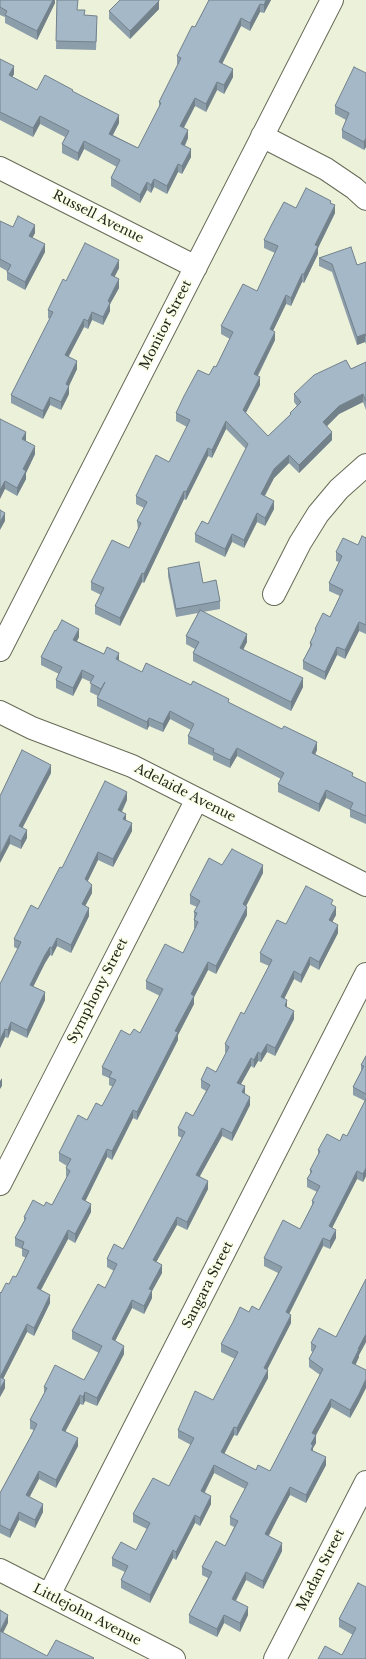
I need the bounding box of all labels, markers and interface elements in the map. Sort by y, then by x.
street label: Russell Avenue [50,187,146,247]
street label: Monitor Street [137,278,195,372]
street label: Adelaide Avenue [132,761,238,825]
street label: Symphony Street [65,936,131,1046]
street label: Sangara Street [179,1239,237,1331]
street label: Madan Street [294,1527,348,1613]
street label: Littlejohn Avenue [30,1581,144,1649]

